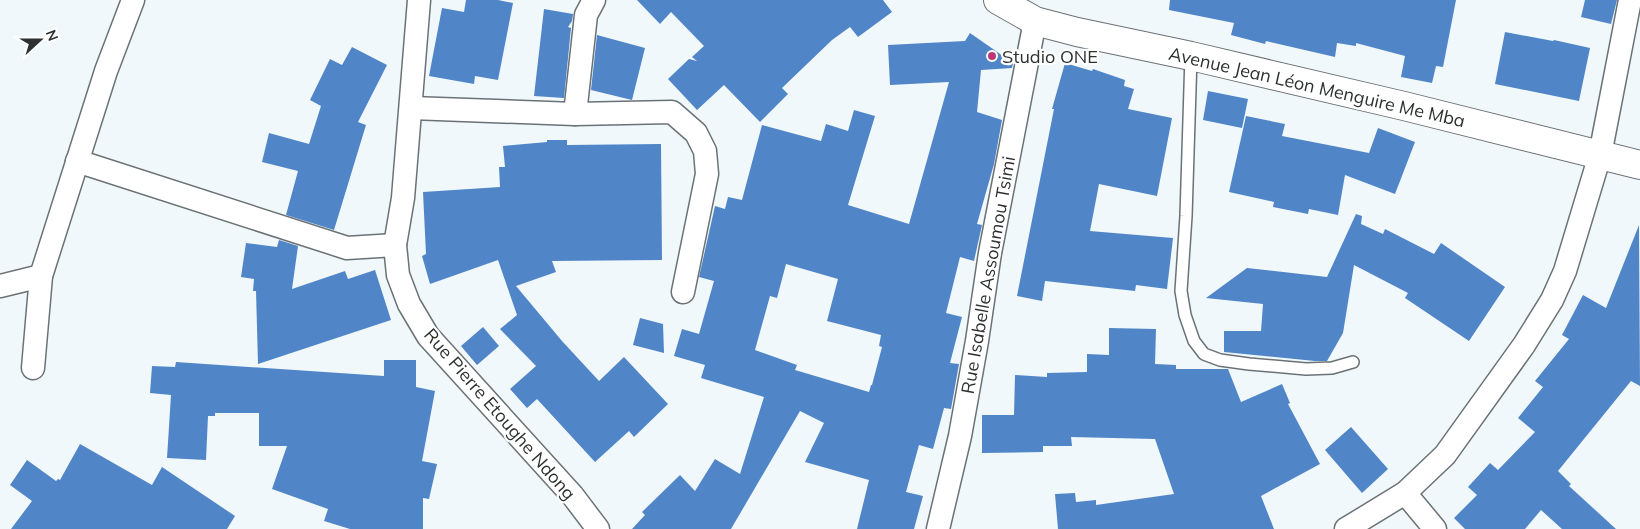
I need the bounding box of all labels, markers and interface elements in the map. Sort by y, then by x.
north arrow [15,15,65,65]
text: N [42,27,62,44]
street label: Avenue Jean Léon Menguire Me Mba [1167,42,1467,132]
place label: Studio ONE [1002,45,1098,68]
marker: Studio ONE [986,50,998,62]
street label: Rue Isabelle Assoumou Tsimi [956,154,1020,396]
street label: Rue Pierre Etoughe Ndong [419,324,581,504]

